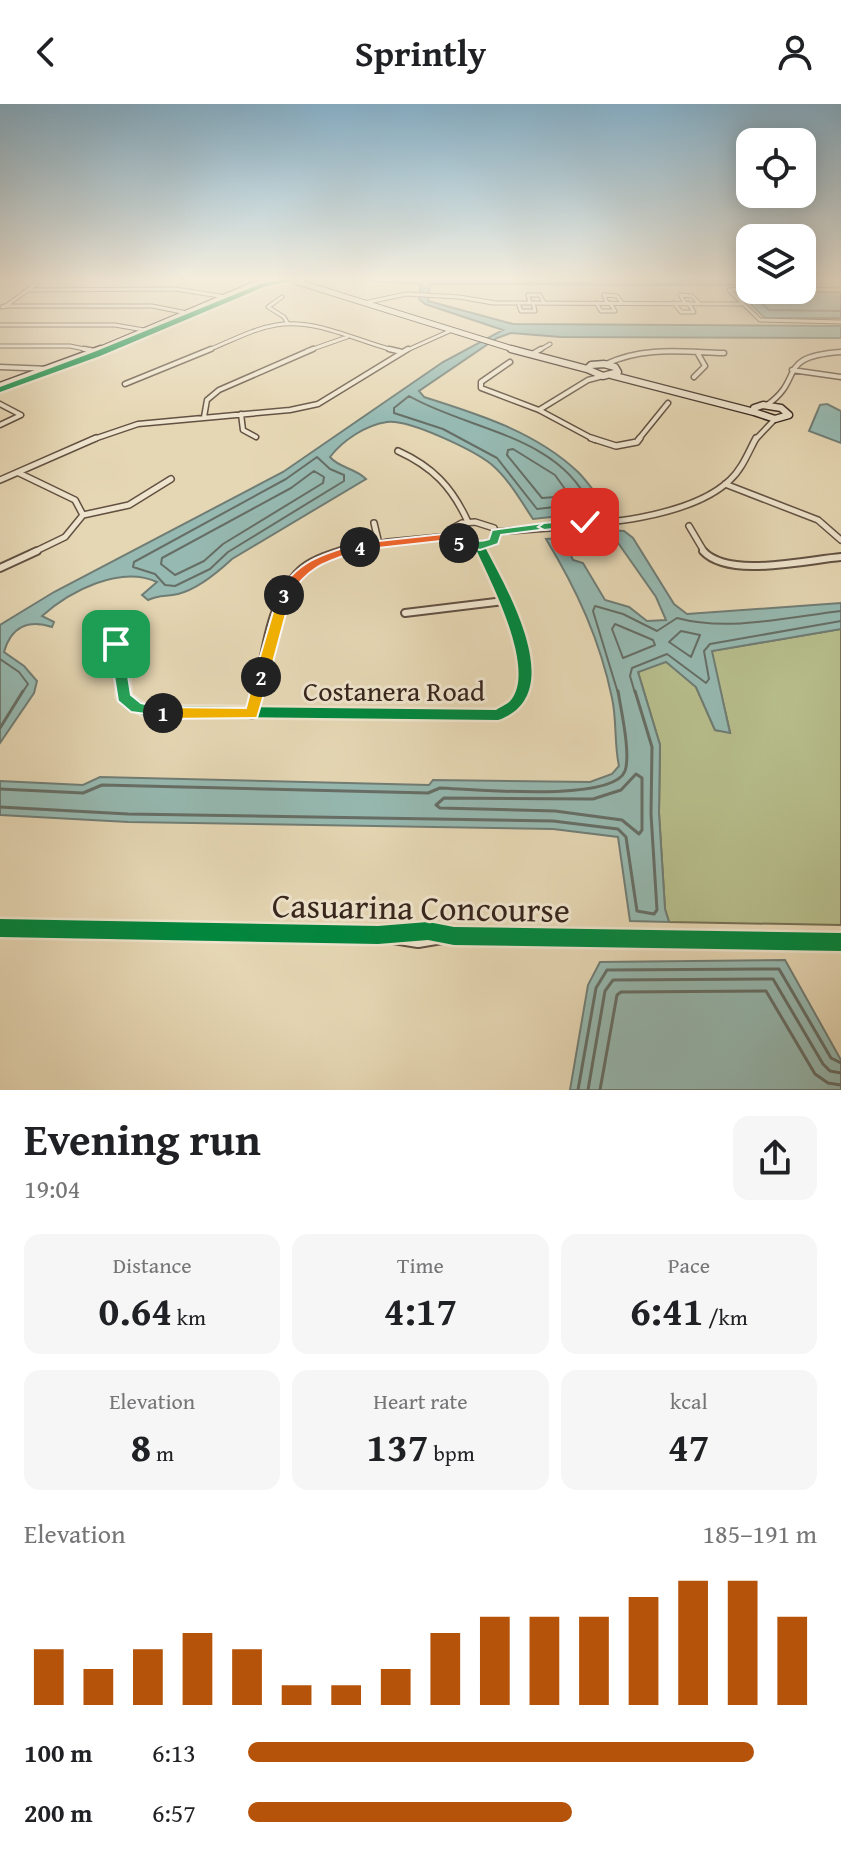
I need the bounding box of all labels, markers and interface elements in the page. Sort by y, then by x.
text: Sprintly [355,26,486,79]
icon: back [24,30,68,74]
icon: person [773,30,817,74]
map controls [736,128,816,304]
button: locate [736,128,816,208]
button: layers [736,224,816,304]
pin [551,488,619,556]
icon: check [563,500,607,544]
pin: 5 [439,523,479,563]
pin: 4 [340,527,380,567]
text: 5 [453,527,465,559]
text: 4 [354,531,366,563]
pin: 3 [264,575,304,615]
text: 3 [278,579,290,611]
pin [82,610,150,678]
icon: arrive [94,622,138,666]
pin: 2 [241,657,281,697]
text: 2 [255,661,267,693]
street label: Costanera Road [303,670,485,711]
pin: 1 [143,693,183,733]
text: 1 [157,697,169,729]
street label: Casuarina Concourse [272,880,570,934]
text: Evening run [24,1107,261,1171]
button: share [733,1116,817,1200]
text: 19:04 [24,1169,80,1208]
text: Distance [113,1249,192,1281]
text: Time [397,1249,444,1281]
text: Pace [668,1249,710,1281]
text: 0.64 [98,1281,172,1340]
text: 4:17 [384,1281,457,1340]
text: 6:41 [630,1281,703,1340]
text: km [172,1301,206,1333]
text: /km [703,1301,748,1333]
text: Elevation [109,1385,195,1417]
text: Heart rate [373,1385,468,1417]
text: kcal [670,1385,708,1417]
text: 8 [130,1417,151,1476]
text: 137 [366,1417,429,1476]
text: 47 [668,1417,710,1476]
text: m [151,1437,174,1469]
text: bpm [429,1437,475,1469]
text: Elevation [24,1514,126,1553]
text: 185–191 m [703,1514,817,1553]
text: 100 m [24,1733,92,1772]
text: 6:13 [152,1733,196,1772]
text: 200 m [24,1793,92,1832]
text: 6:57 [152,1793,196,1832]

